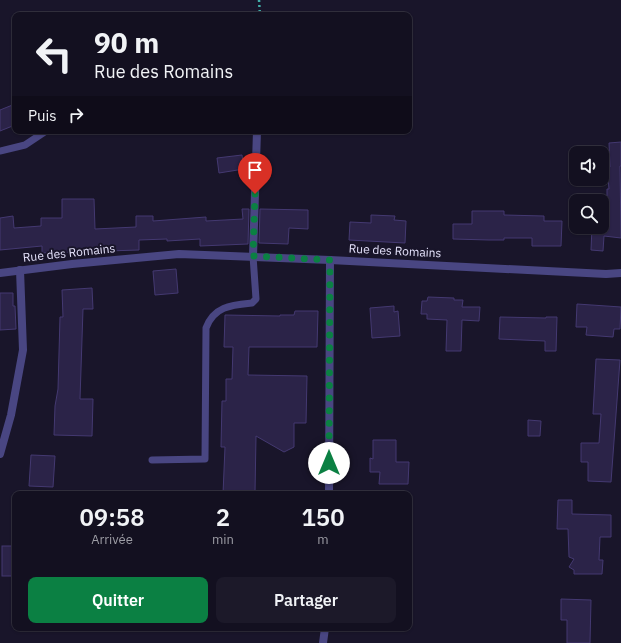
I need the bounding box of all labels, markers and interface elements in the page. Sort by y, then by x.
text: 90 m [94,24,159,61]
icon: left [28,28,80,80]
text: Rue des Romains [94,60,233,83]
icon: right [65,104,87,126]
text: Puis [28,106,57,125]
map controls [569,146,609,234]
button: sound [569,146,609,186]
pin [238,153,272,194]
icon: arrive [244,159,266,181]
button: search [569,194,609,234]
street label: Rue des Romains [22,240,116,265]
street label: Rue des Romains [348,241,442,260]
position arrow [308,442,350,484]
text: 09:58 [79,501,145,533]
text: 2 [216,501,230,533]
text: 150 [301,501,345,533]
text: Arrivée [91,531,133,548]
text: min [212,531,234,548]
text: m [317,531,329,548]
button: Quitter [28,577,208,623]
button: Partager [216,577,396,623]

